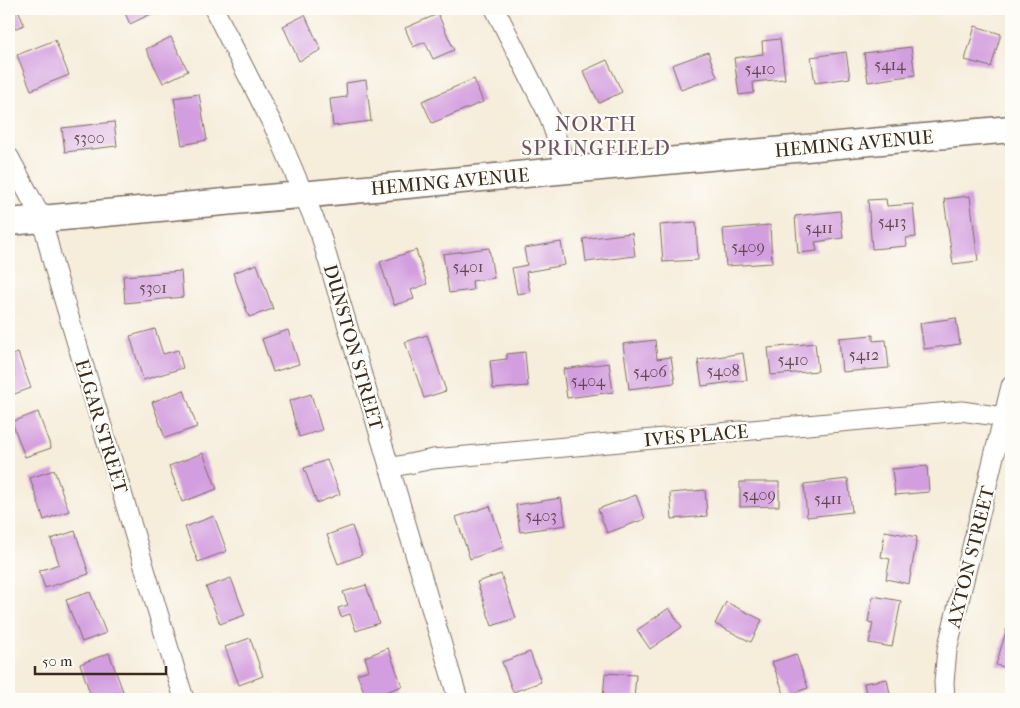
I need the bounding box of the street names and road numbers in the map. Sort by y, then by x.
street label: HEMING AVENUE [774,126,935,162]
street label: HEMING AVENUE [370,164,531,200]
street label: DUNSTON STREET [319,262,387,433]
street label: ELGAR STREET [70,357,132,496]
street label: IVES PLACE [643,420,750,452]
street label: AXTON STREET [942,484,999,632]

